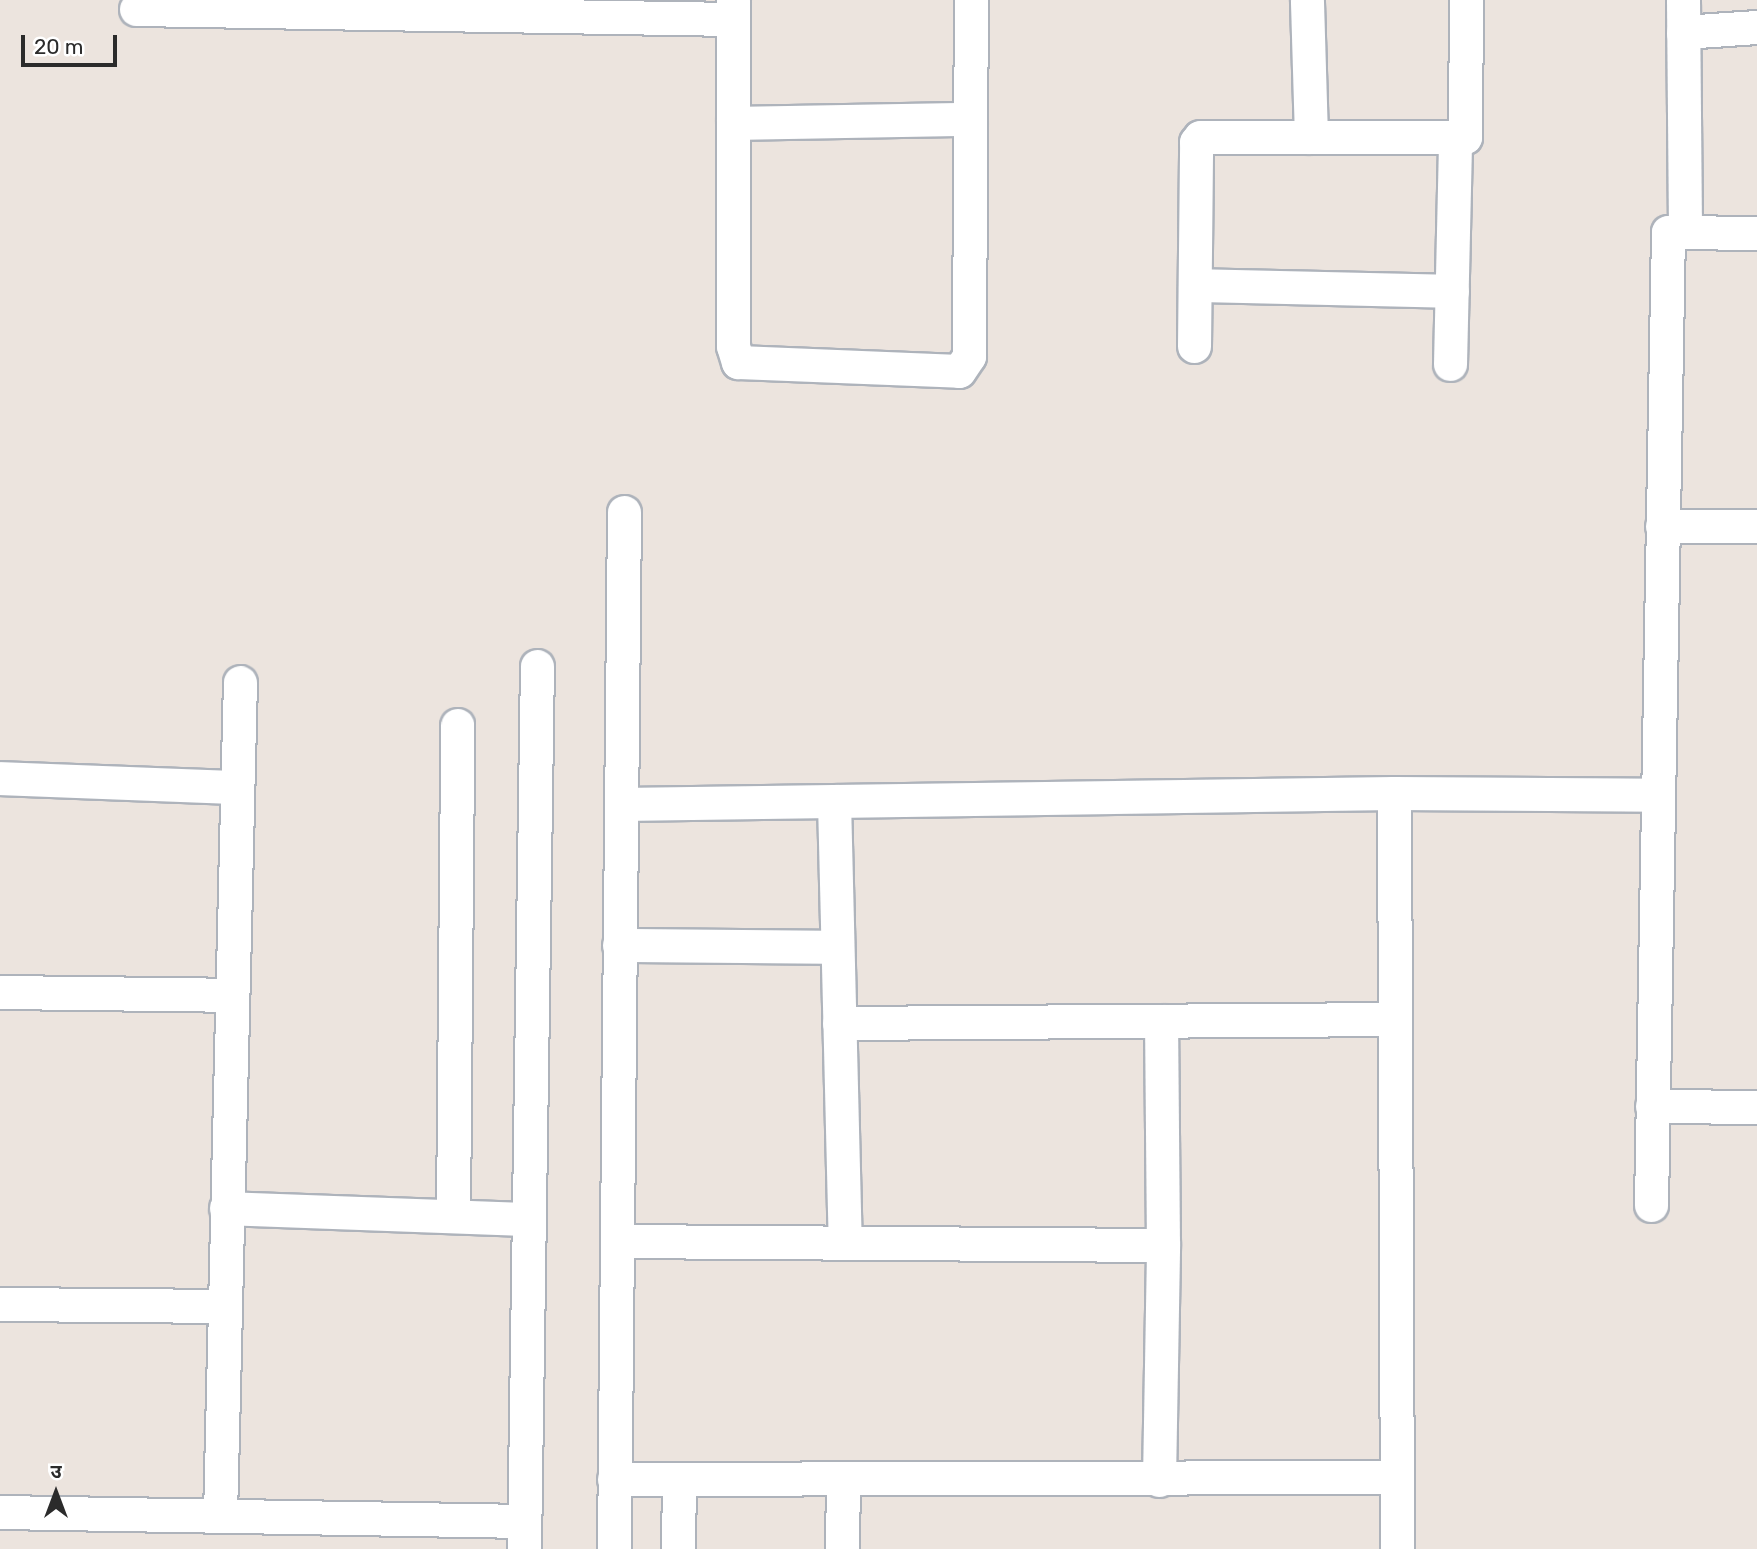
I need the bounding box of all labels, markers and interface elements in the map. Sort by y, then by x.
scale bar [24,21,121,65]
text: 20 m [34,34,83,59]
north arrow [21,1458,91,1528]
text: उ [50,1460,62,1483]

